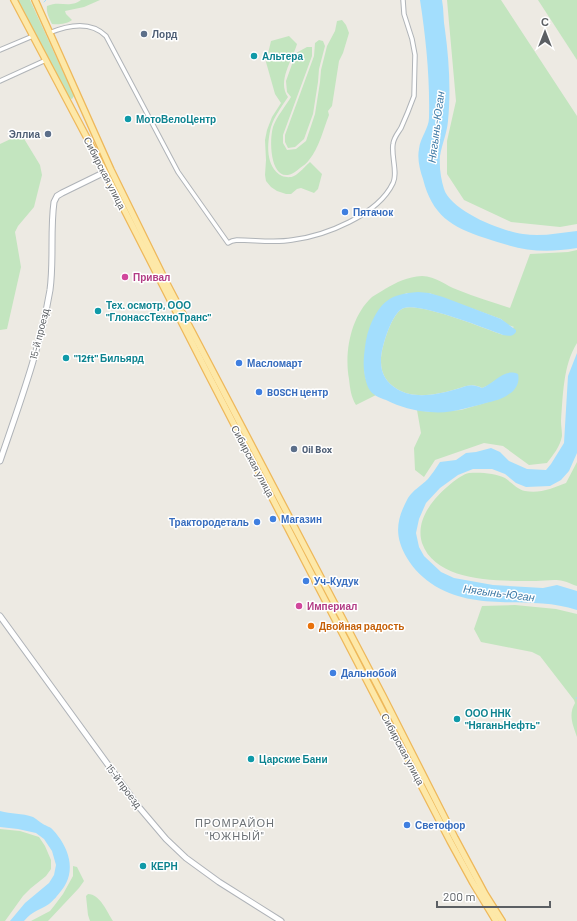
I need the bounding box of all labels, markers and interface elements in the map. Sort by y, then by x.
north arrow [525,12,565,52]
text: С [541,15,549,28]
place label: Лорд [152,28,178,40]
marker: Лорд [139,29,149,39]
place label: Альтера [262,50,303,62]
marker: Альтера [249,51,259,61]
water label: Нягынь-Юган [425,90,446,164]
place label: МотоВелоЦентр [136,113,216,125]
marker: МотоВелоЦентр [123,114,133,124]
place label: Эллиа [9,128,40,140]
marker: Эллиа [43,129,53,139]
street label: Сибирская улица [82,135,129,212]
place label: Пятачок [353,206,394,218]
marker: Пятачок [340,207,350,217]
place label: Привал [133,271,170,283]
marker: Привал [120,272,130,282]
place label: Тех. осмотр, ООО "ГлонассТехноТранс" [106,299,212,323]
marker: Тех. осмотр, ООО "ГлонассТехноТранс" [93,306,103,316]
street label: 15-й проезд [27,307,51,361]
place label: "12ft" Бильярд [74,352,145,364]
marker: "12ft" Бильярд [61,353,71,363]
place label: Масломарт [247,357,303,369]
marker: Масломарт [234,358,244,368]
place label: BOSCH центр [267,386,328,398]
marker: BOSCH центр [254,387,264,397]
street label: Сибирская улица [229,423,277,499]
place label: Oil Box [302,443,333,455]
marker: Oil Box [289,444,299,454]
place label: Магазин [281,513,322,525]
marker: Магазин [268,514,278,524]
place label: Трактородеталь [169,516,249,528]
marker: Трактородеталь [252,517,262,527]
place label: Уч-Кудук [314,575,360,587]
marker: Уч-Кудук [301,576,311,586]
water label: Нягынь-Юган [462,582,536,603]
place label: Империал [307,600,357,612]
marker: Империал [294,601,304,611]
place label: Двойная радость [319,620,404,632]
marker: Двойная радость [306,621,316,631]
place label: Дальнобой [341,667,397,679]
marker: Дальнобой [328,668,338,678]
place label: ООО ННК "НяганьНефть" [465,707,540,731]
street label: Сибирская улица [379,711,427,787]
marker: ООО ННК "НяганьНефть" [452,714,462,724]
place label: Царские Бани [259,753,328,765]
marker: Царские Бани [246,754,256,764]
street label: 15-й проезд [103,762,145,811]
district label: ПРОМРАЙОН "ЮЖНЫЙ" [195,816,275,842]
place label: Светофор [415,819,465,831]
marker: Светофор [402,820,412,830]
place label: КЕРН [151,860,178,872]
marker: КЕРН [138,861,148,871]
scale bar [437,883,550,909]
text: 200 m [443,889,475,903]

